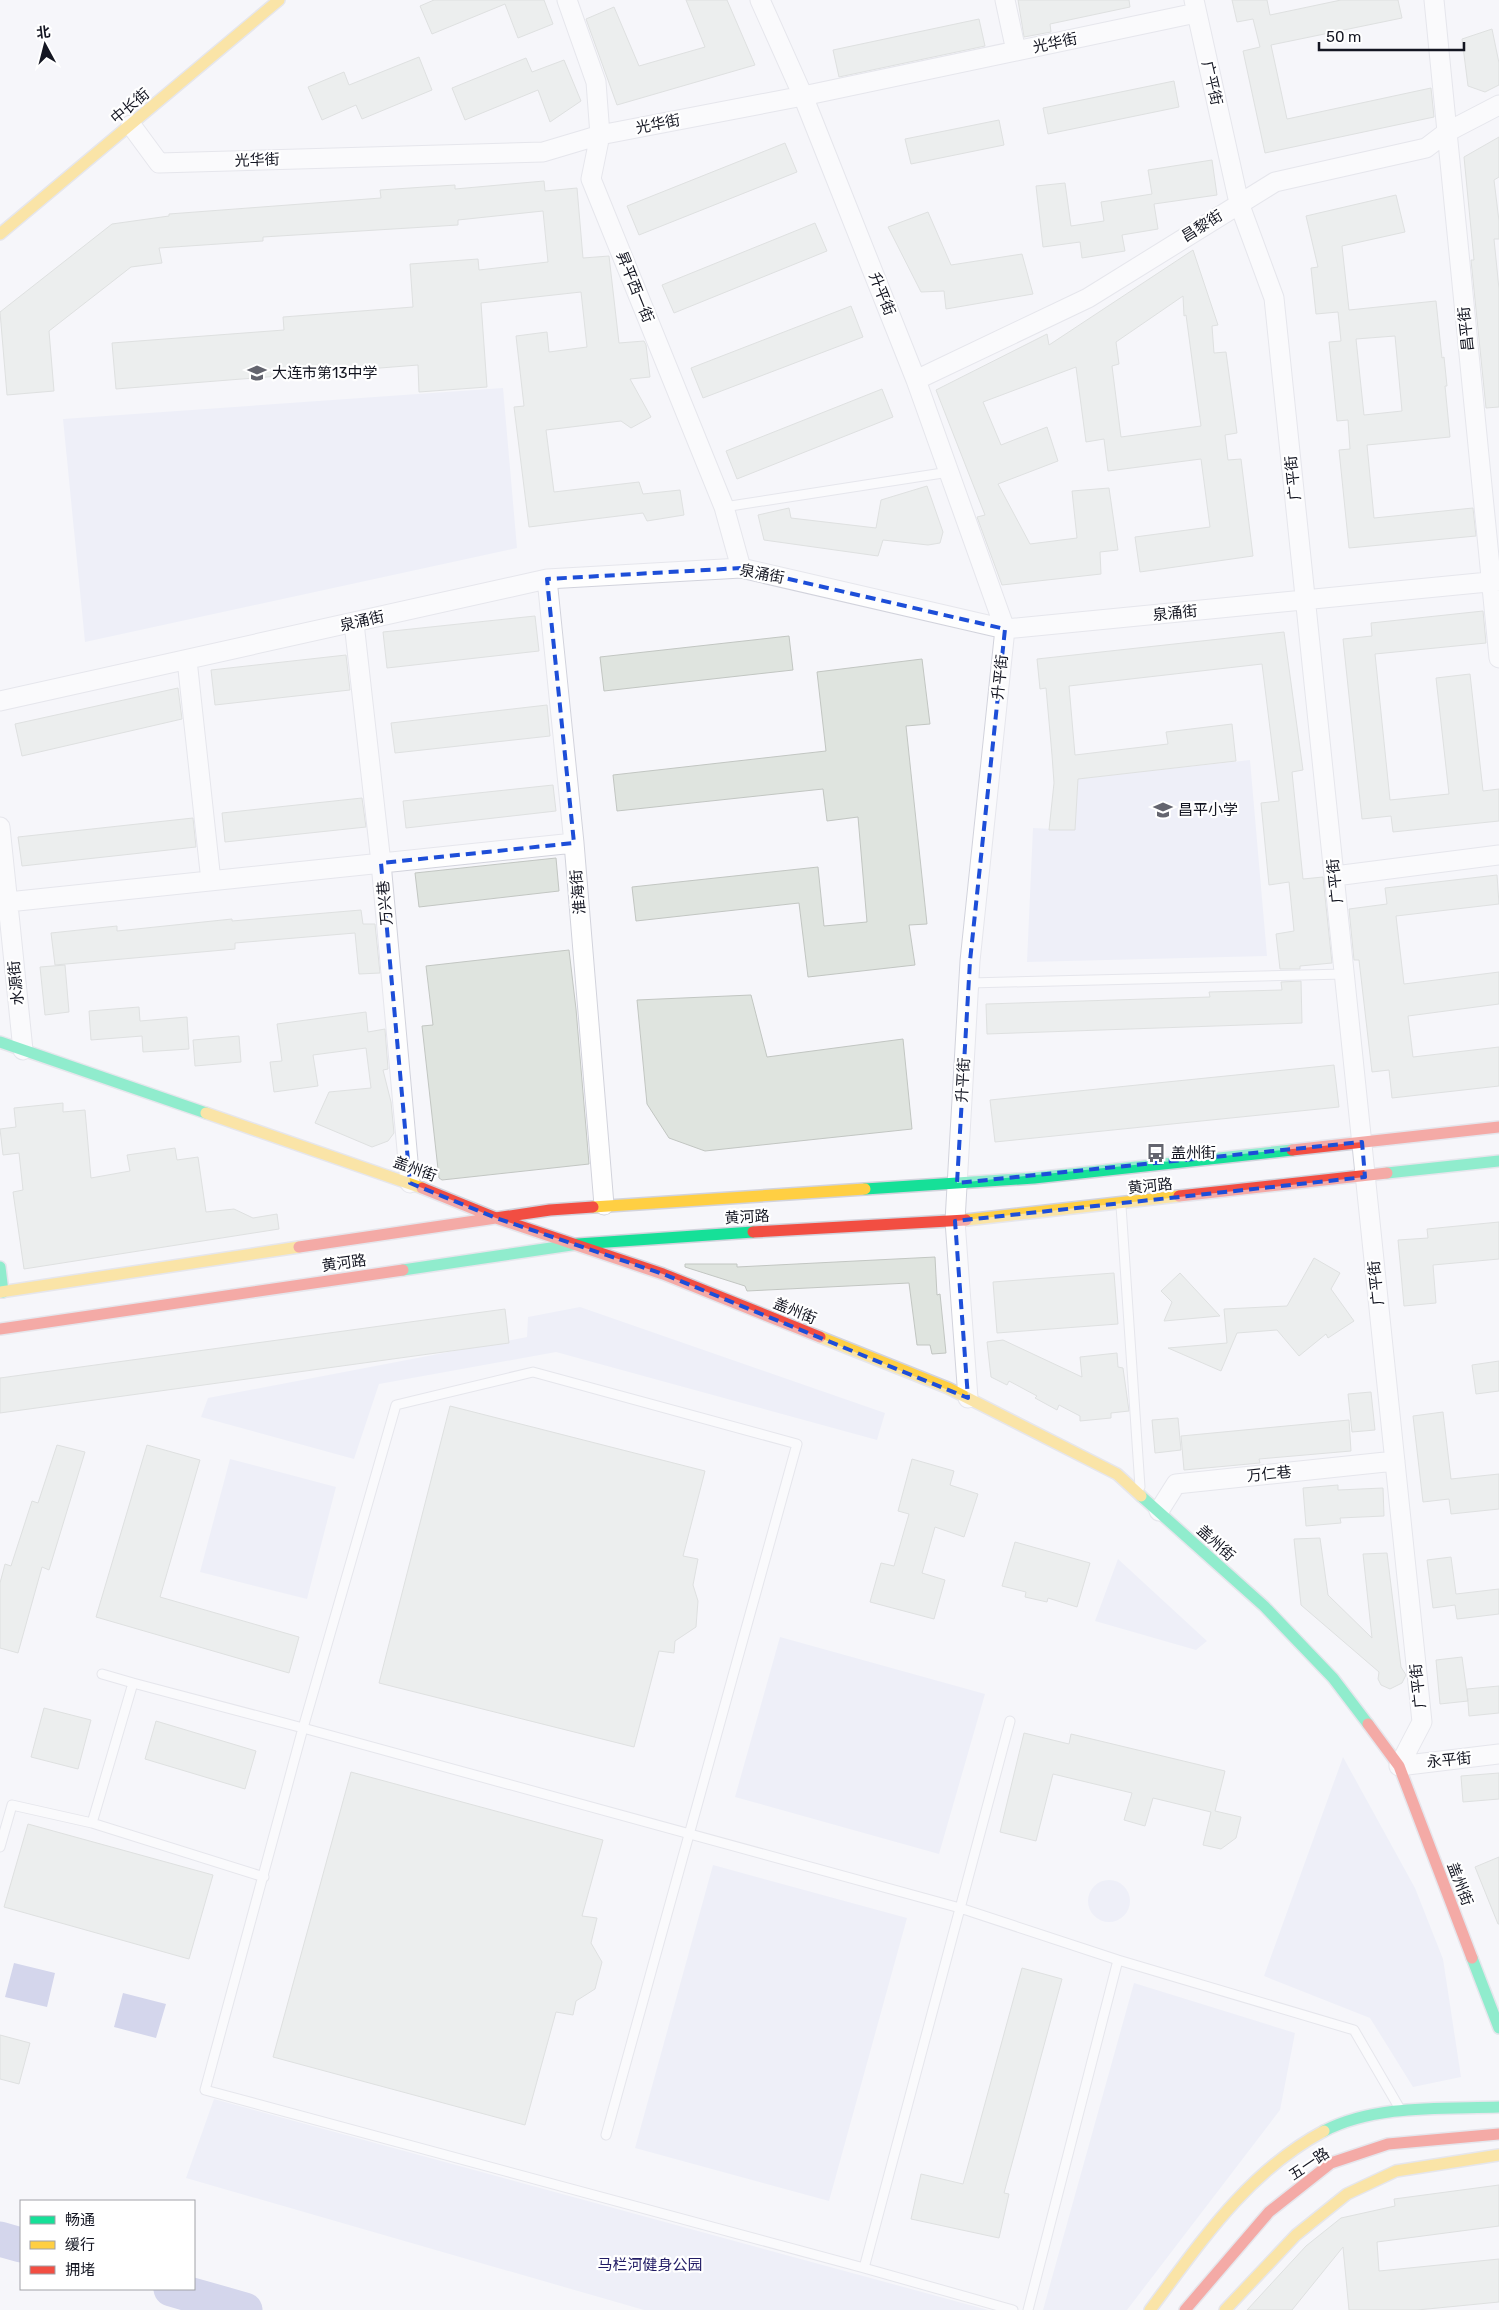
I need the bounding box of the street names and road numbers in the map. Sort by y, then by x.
street label: 光华街 [1031,30,1079,56]
street label: 广平街 [1198,59,1226,107]
street label: 中长街 [107,85,153,127]
street label: 光华街 [634,111,682,137]
street label: 光华街 [234,150,280,170]
street label: 昌黎街 [1178,206,1226,246]
street label: 昇平西一街 [613,249,657,325]
street label: 升平街 [865,270,899,318]
street label: 昌平街 [1455,306,1477,352]
street label: 广平街 [1282,455,1304,501]
street label: 泉涌街 [738,561,786,587]
street label: 泉涌街 [1152,602,1198,624]
street label: 泉涌街 [338,607,386,635]
street label: 升平街 [989,654,1011,700]
street label: 广平街 [1324,858,1346,904]
street label: 淮海街 [567,869,589,915]
street label: 万兴巷 [374,880,396,926]
street label: 水源街 [5,960,27,1006]
street label: 升平街 [953,1057,973,1103]
street label: 盖州街 [391,1153,439,1185]
street label: 黄河路 [1127,1175,1173,1197]
street label: 黄河路 [724,1207,770,1227]
street label: 黄河路 [320,1251,368,1275]
street label: 广平街 [1365,1260,1387,1306]
street label: 盖州街 [771,1294,819,1328]
street label: 万仁巷 [1246,1463,1292,1485]
street label: 盖州街 [1193,1521,1239,1565]
street label: 广平街 [1407,1663,1429,1709]
street label: 永平街 [1426,1749,1472,1771]
street label: 盖州街 [1444,1860,1476,1908]
street label: 五一路 [1285,2144,1333,2184]

